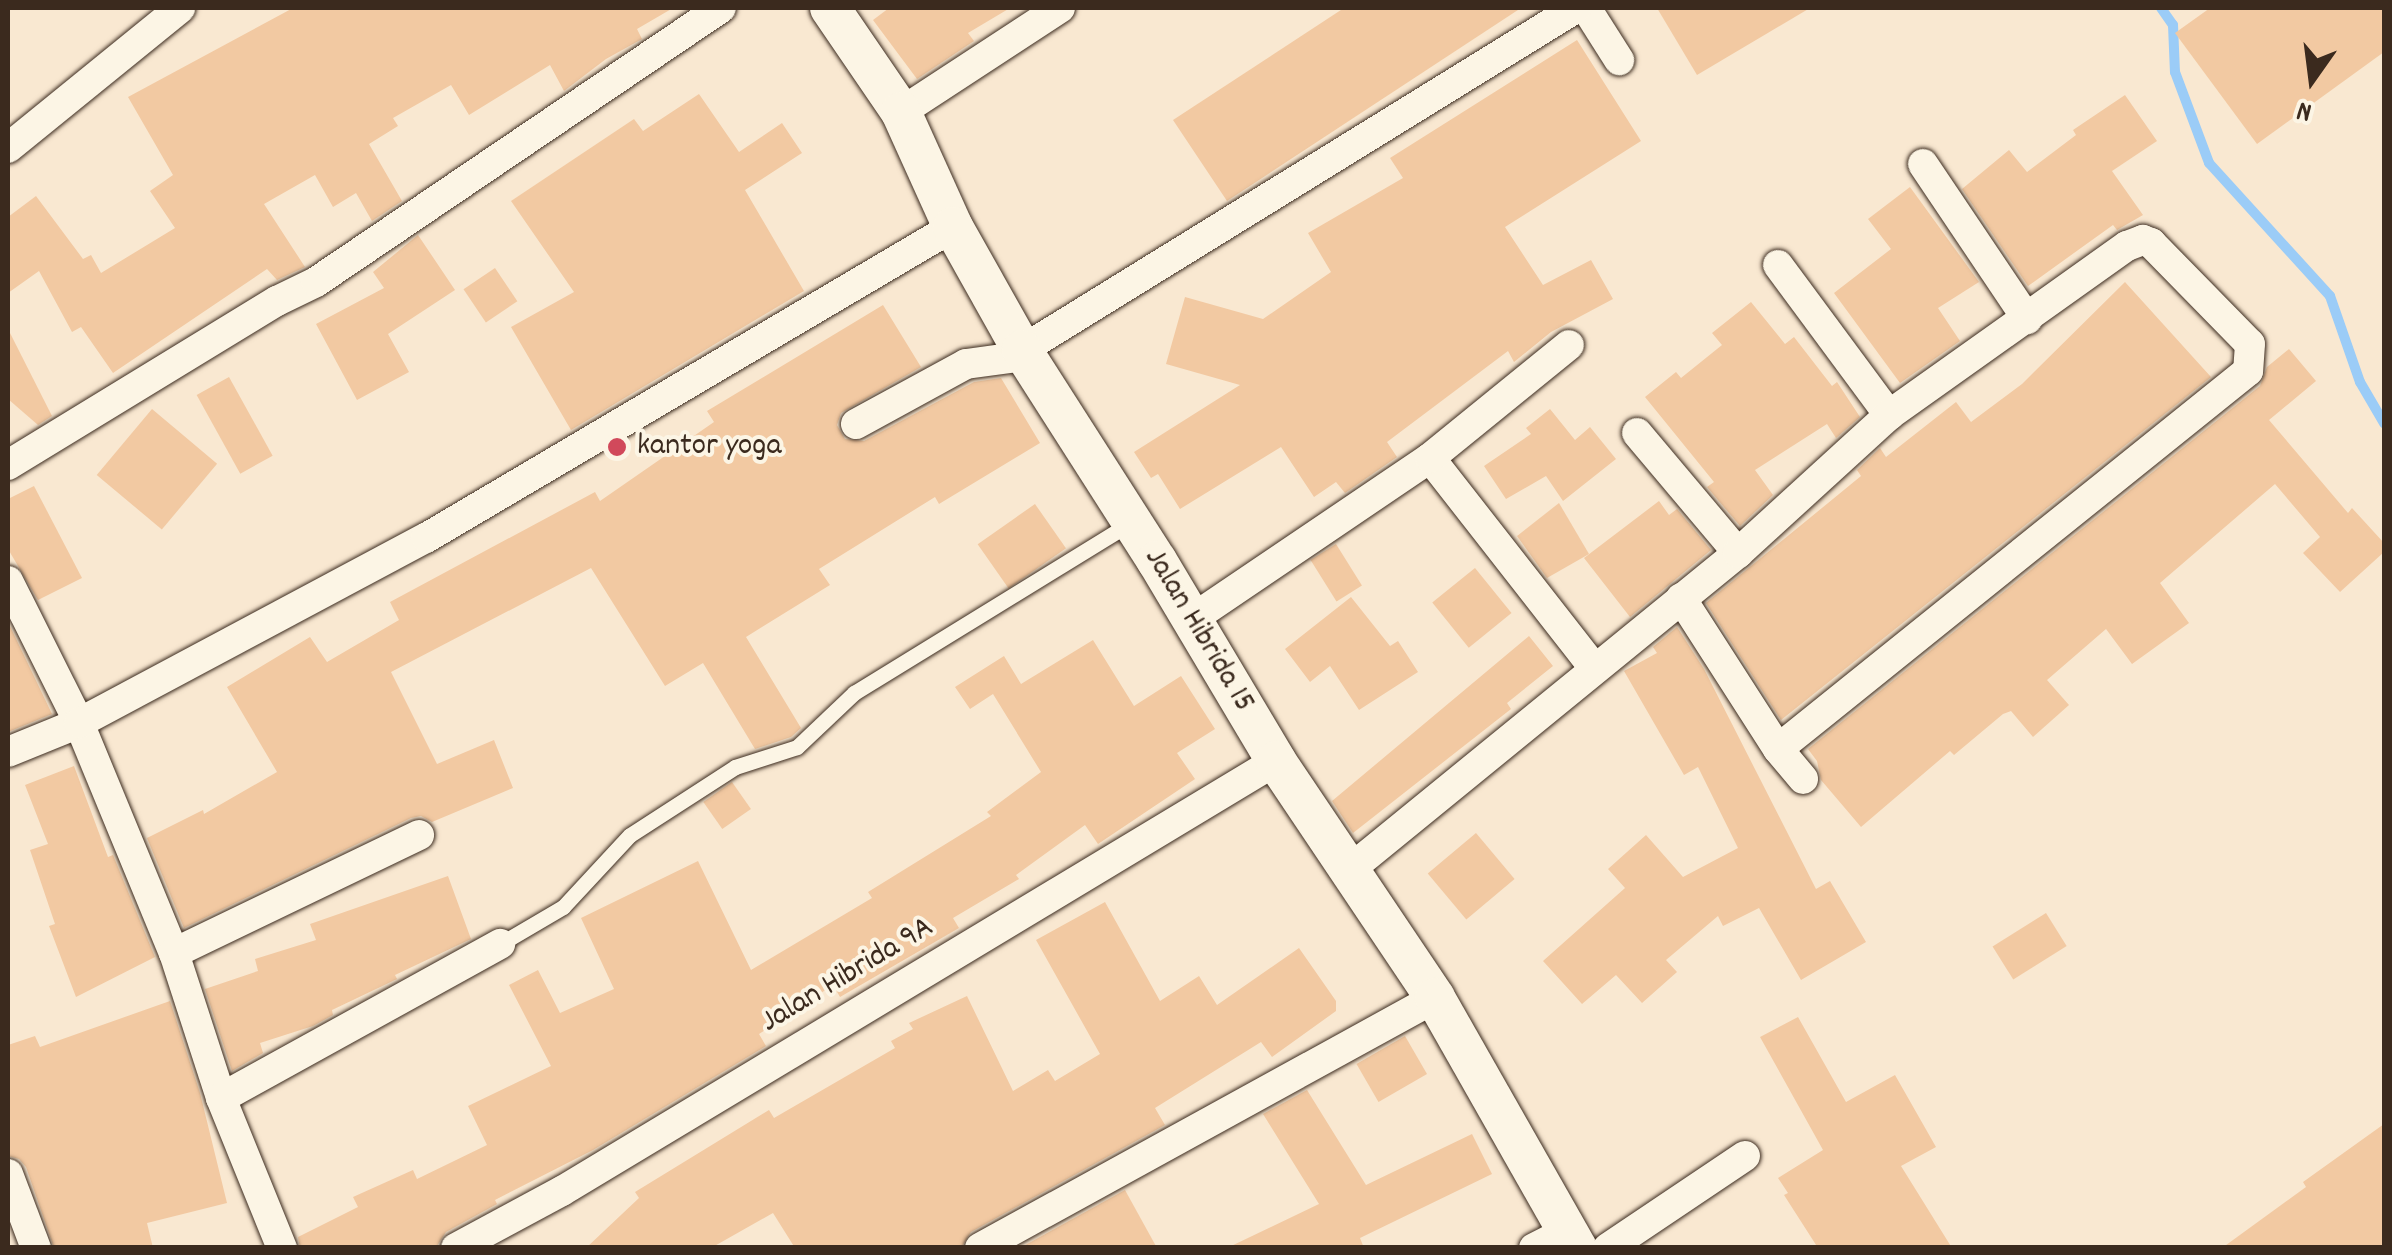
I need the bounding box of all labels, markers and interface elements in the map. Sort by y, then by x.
north arrow [2262,30,2362,130]
text: N [2293,88,2316,130]
place label: kantor yoga [637,428,781,466]
marker: kantor yoga [606,436,628,458]
street label: Jalan Hibrida 15 [1134,542,1262,720]
street label: Jalan Hibrida 9A [755,909,941,1043]

